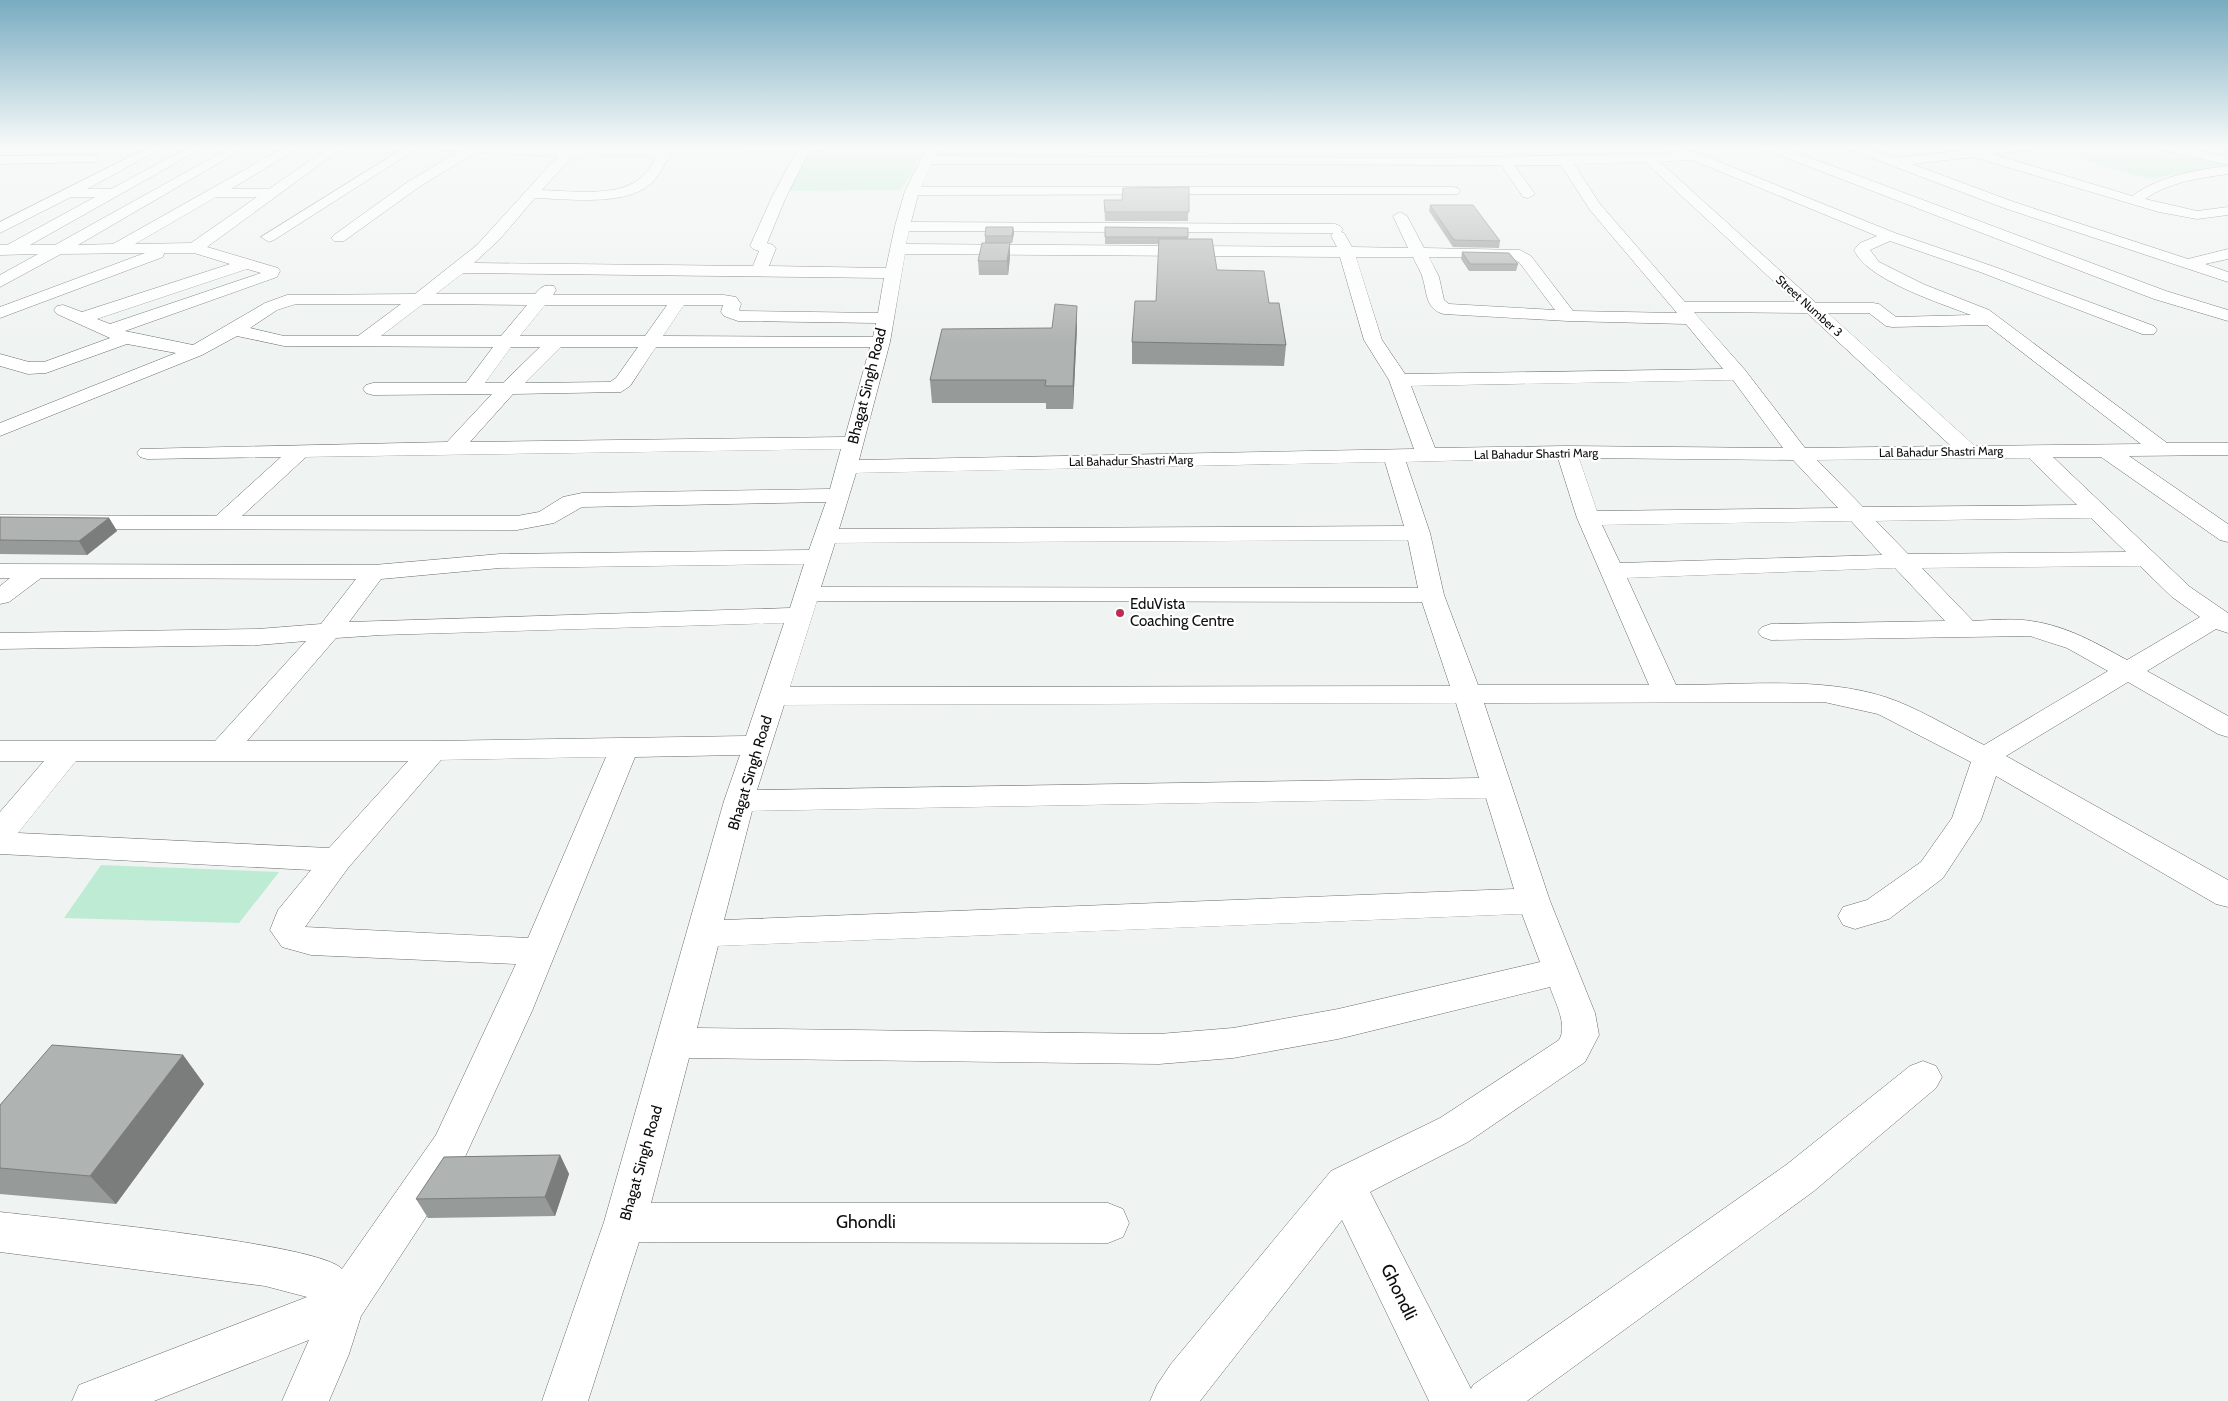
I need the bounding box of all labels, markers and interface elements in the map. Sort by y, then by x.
street label: Street Number 3 [1773,272,1846,339]
street label: Bhagat Singh Road [844,326,890,446]
street label: Lal Bahadur Shastri Marg [1879,443,2004,460]
street label: Lal Bahadur Shastri Marg [1474,445,1599,462]
street label: Lal Bahadur Shastri Marg [1069,452,1194,469]
place label: EduVista Coaching Centre [1130,595,1234,630]
marker: EduVista Coaching Centre [1114,607,1126,619]
street label: Bhagat Singh Road [724,714,776,832]
street label: Bhagat Singh Road [616,1103,666,1223]
street label: Ghondli [836,1211,896,1233]
street label: Ghondli [1376,1260,1422,1324]

